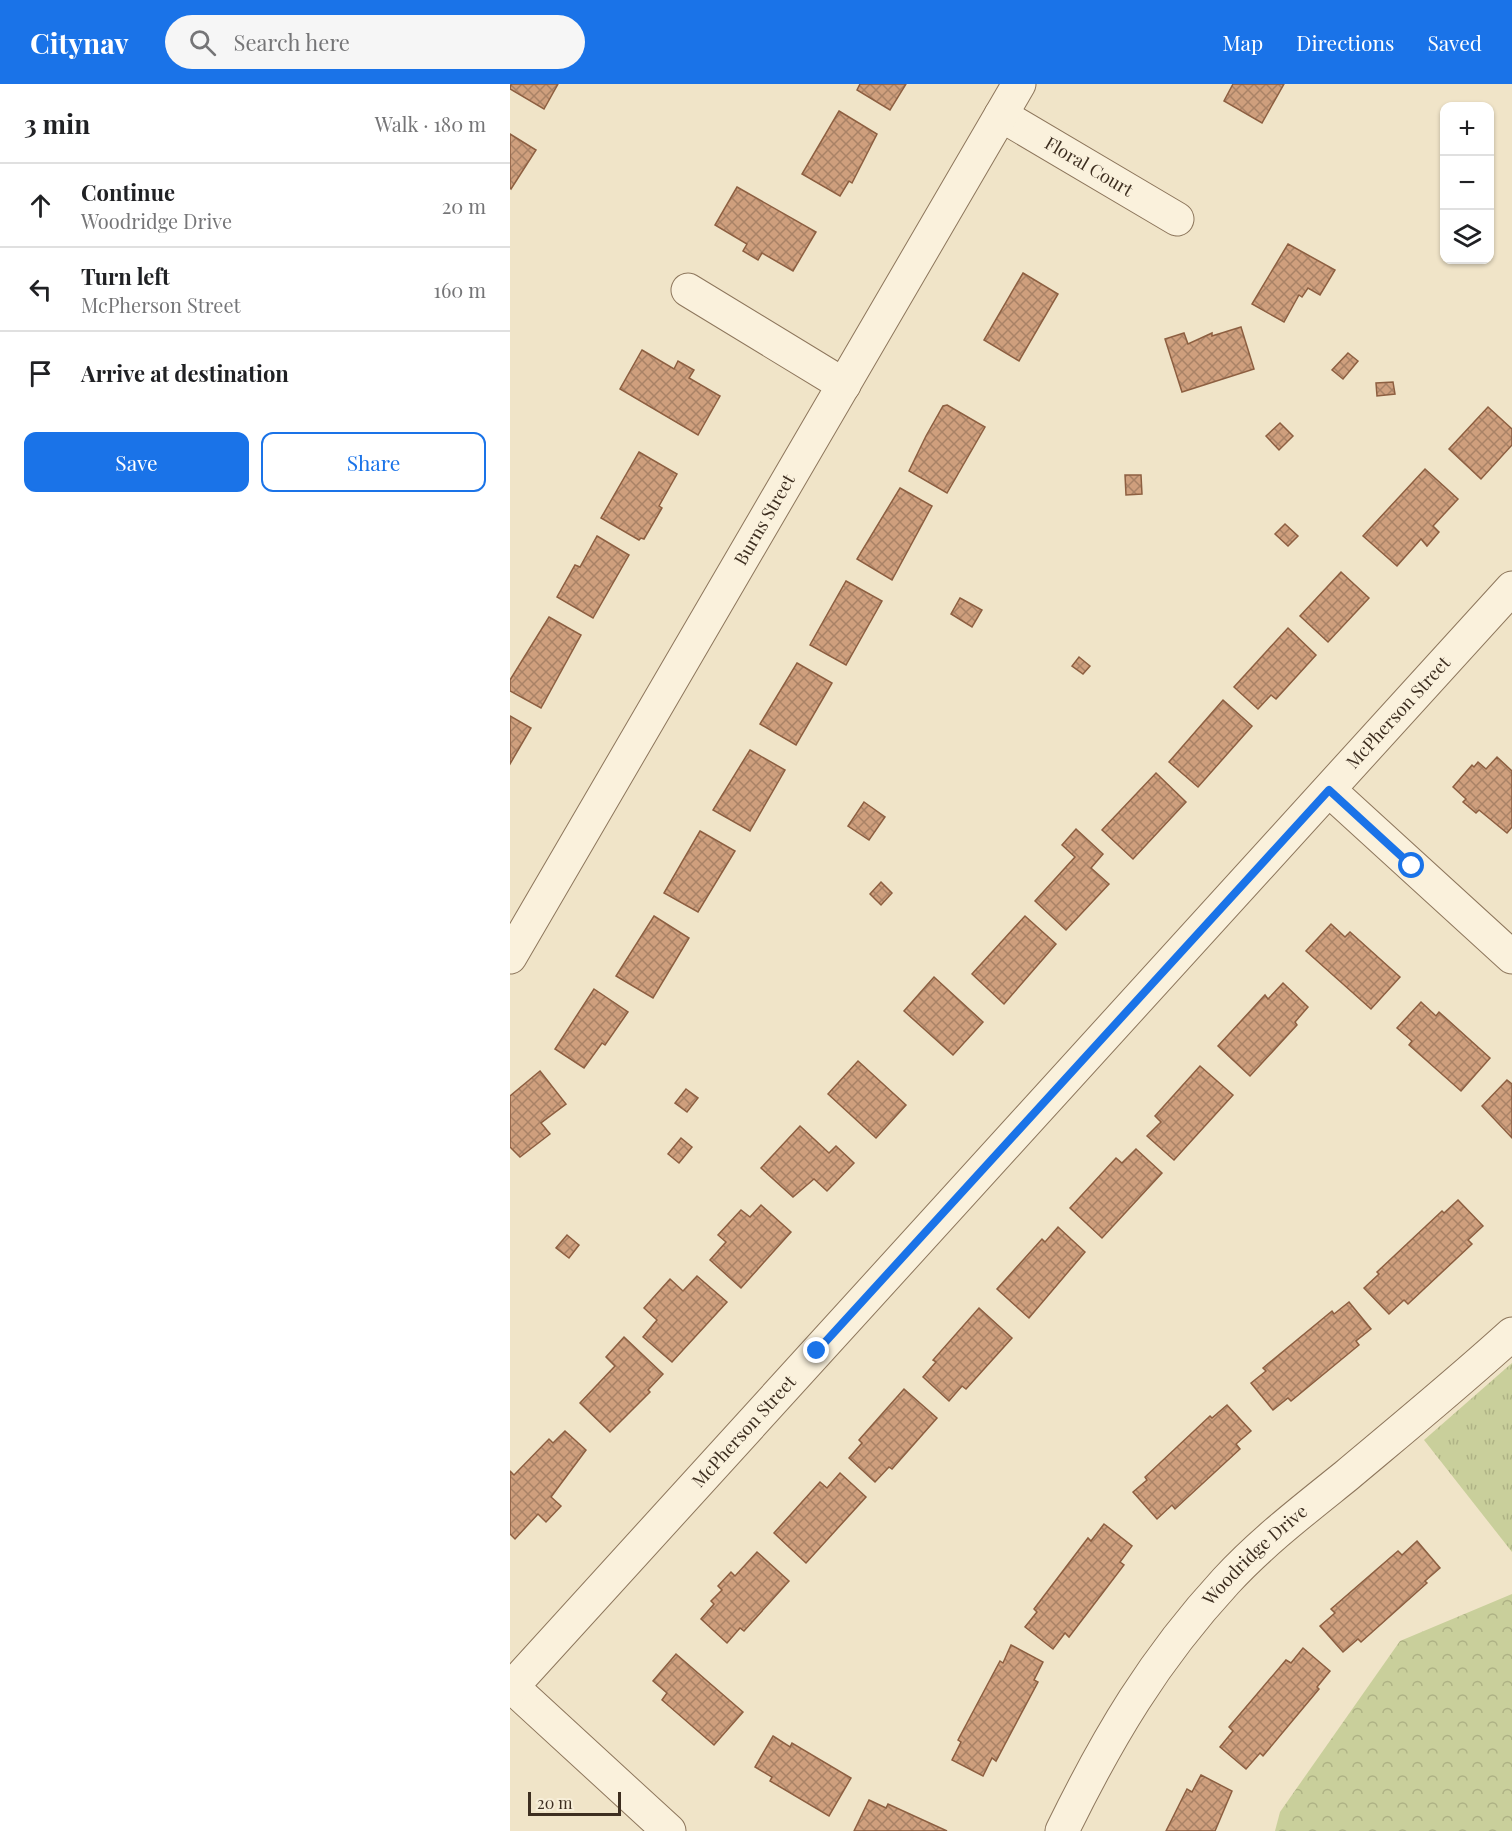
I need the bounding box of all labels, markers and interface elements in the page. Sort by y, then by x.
search box [165,15,585,69]
text: Citynav [30,24,129,61]
icon: search [186,26,219,59]
text: Search here [234,27,350,57]
text: Map [1222,28,1263,56]
text: Directions [1296,28,1394,56]
text: Saved [1427,28,1482,56]
map controls [1440,102,1494,264]
button: + [1440,102,1494,156]
text: 3 min [24,106,90,141]
text: Walk · 180 m [375,110,486,137]
street label: Floral Court [1041,131,1138,202]
button: − [1440,156,1494,210]
text: Continue [81,177,175,207]
icon: ahead [24,189,57,222]
text: 20 m [442,192,486,219]
text: Woodridge Drive [81,207,232,234]
button: layers [1440,210,1494,264]
text: Turn left [81,261,170,291]
icon: left [24,273,57,306]
text: 160 m [434,276,486,303]
text: McPherson Street [81,291,241,318]
icon: arrive [24,357,57,390]
text: Arrive at destination [81,358,289,388]
button: Save [24,432,249,492]
button: Share [261,432,486,492]
street label: Burns Street [728,469,800,569]
street label: McPherson Street [1340,650,1455,773]
route start [1398,852,1424,878]
route end [803,1337,829,1363]
street label: McPherson Street [686,1369,801,1492]
street label: Woodridge Drive [1196,1499,1312,1611]
scale bar [528,1789,621,1816]
text: 20 m [537,1792,572,1813]

